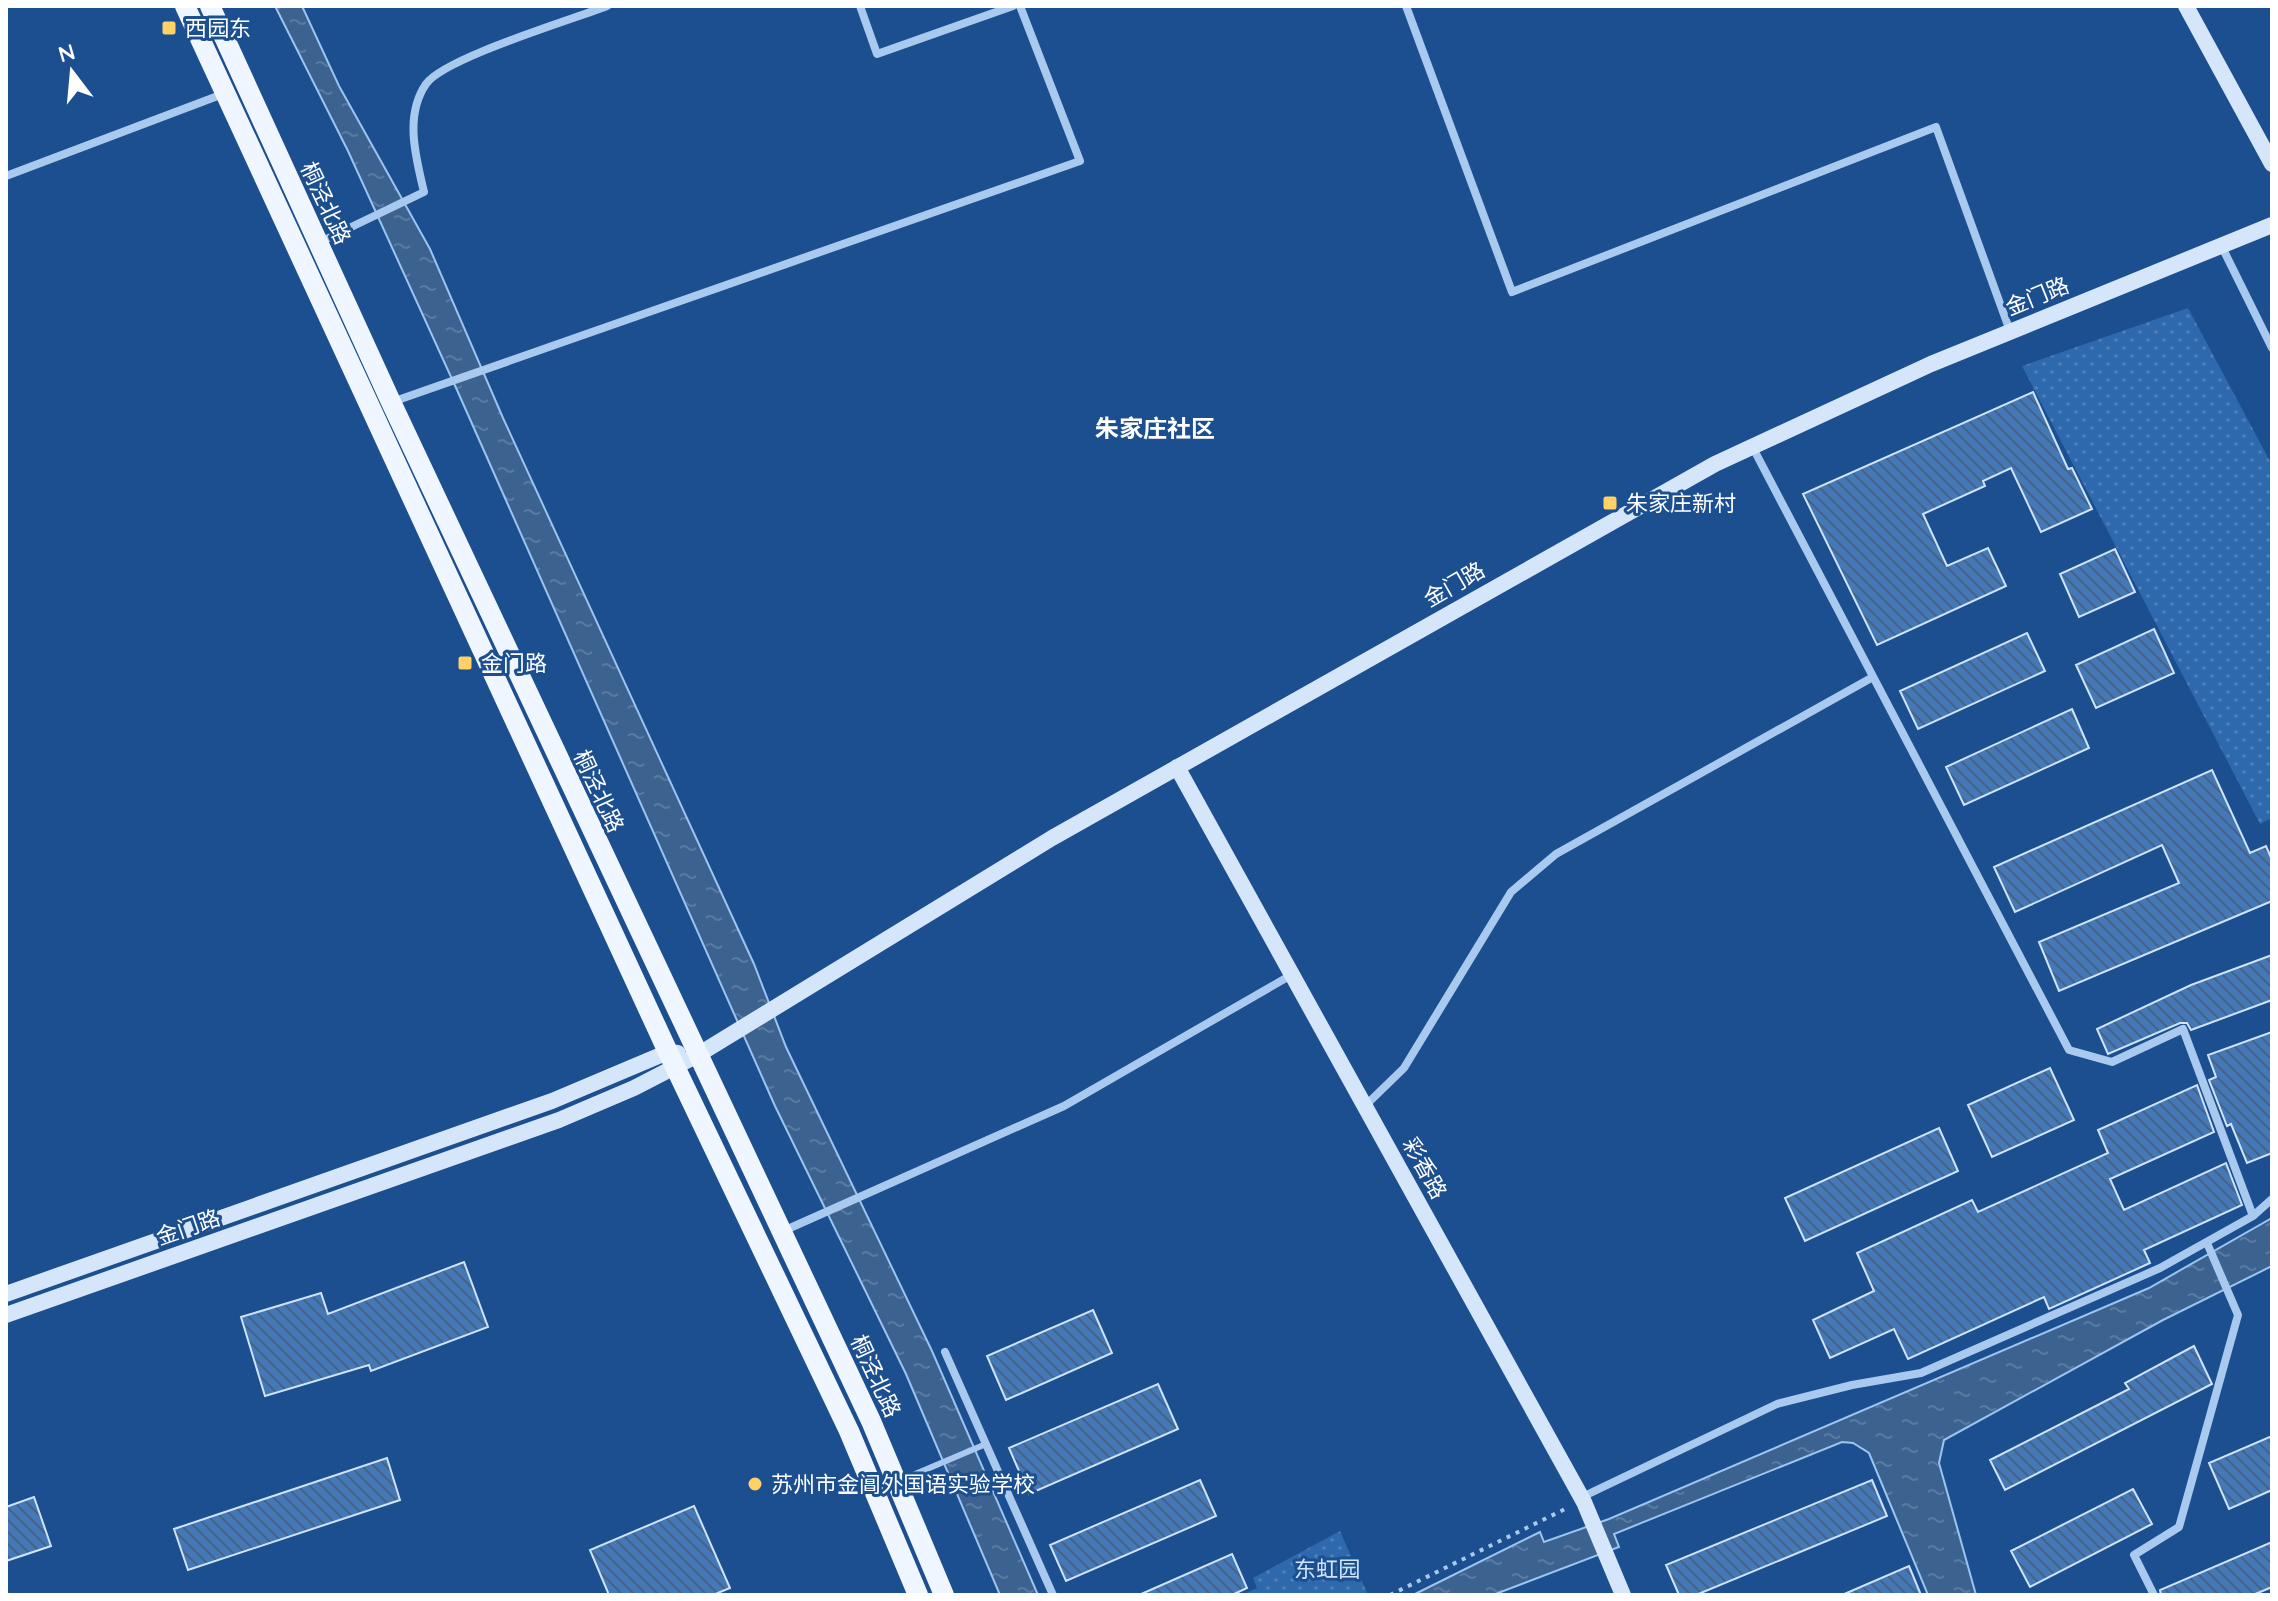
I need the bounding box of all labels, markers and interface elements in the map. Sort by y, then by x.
place label: 西园东 [185,14,251,42]
marker: 西园东 [160,19,178,37]
north arrow [32,32,112,112]
text: N [55,37,78,68]
street label: 桐泾北路 [295,157,357,249]
street label: 金门路 [2001,271,2073,321]
district label: 朱家庄社区 [1095,413,1215,443]
place label: 朱家庄新村 [1626,489,1736,517]
marker: 朱家庄新村 [1601,494,1619,512]
street label: 金门路 [1418,555,1490,613]
place label: 金门路 [481,649,547,677]
marker: 金门路 [456,654,474,672]
street label: 桐泾北路 [568,745,630,837]
street label: 彩香路 [1397,1132,1453,1204]
street label: 金门路 [152,1203,224,1251]
street label: 桐泾北路 [845,1330,907,1422]
place label: 苏州市金阊外国语实验学校 [771,1470,1035,1498]
marker: 苏州市金阊外国语实验学校 [746,1475,764,1493]
park label: 东虹园 [1294,1555,1360,1583]

